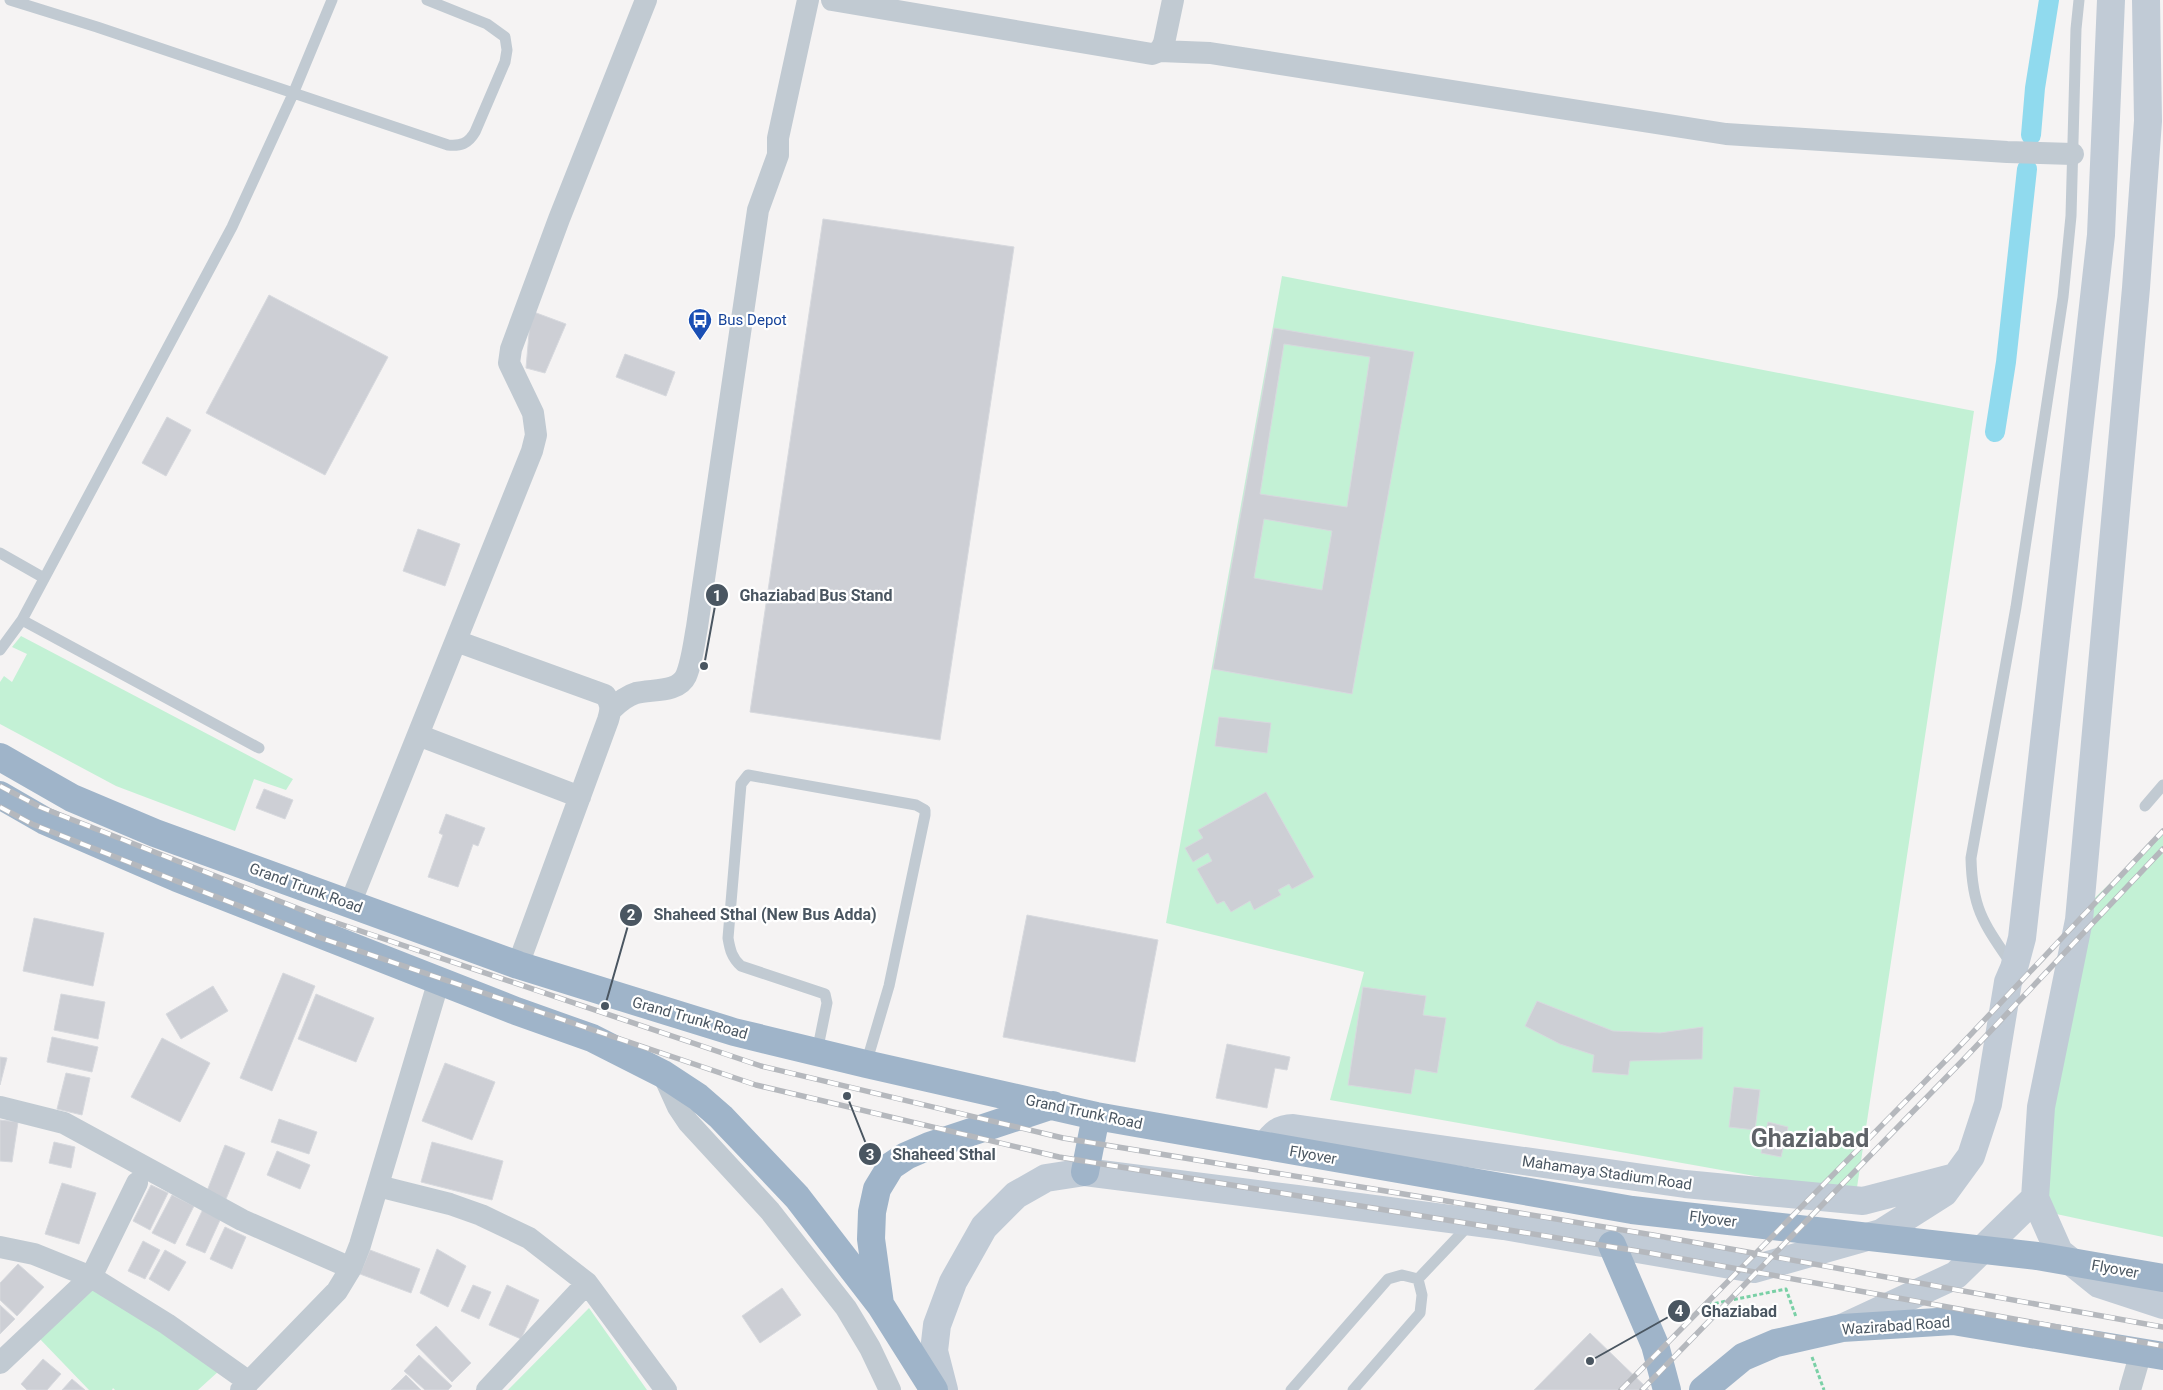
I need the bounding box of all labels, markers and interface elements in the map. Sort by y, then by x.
bus stop icon: Bus Depot [687,307,713,341]
place label: Bus Depot [718,311,787,329]
callout: Ghaziabad Bus Stand [704,580,903,611]
text: Ghaziabad Bus Stand [739,586,893,605]
text: 1 [713,587,721,605]
street label: Grand Trunk Road [247,859,365,917]
callout: Shaheed Sthal (New Bus Adda) [619,899,887,930]
text: Shaheed Sthal (New Bus Adda) [653,905,877,924]
text: 2 [627,906,636,924]
street label: Grand Trunk Road [630,993,750,1043]
street label: Grand Trunk Road [1024,1091,1144,1133]
district label: Ghaziabad [1751,1124,1869,1153]
callout: Shaheed Sthal [857,1139,1006,1170]
street label: Flyover [1288,1142,1338,1168]
text: Shaheed Sthal [892,1145,996,1164]
text: 3 [866,1146,874,1164]
street label: Mahamaya Stadium Road [1521,1152,1693,1194]
street label: Flyover [1688,1207,1738,1231]
street label: Flyover [2090,1256,2140,1282]
callout: Ghaziabad [1666,1295,1787,1326]
text: 4 [1675,1302,1684,1320]
text: Ghaziabad [1701,1302,1777,1321]
street label: Wazirabad Road [1841,1313,1951,1339]

